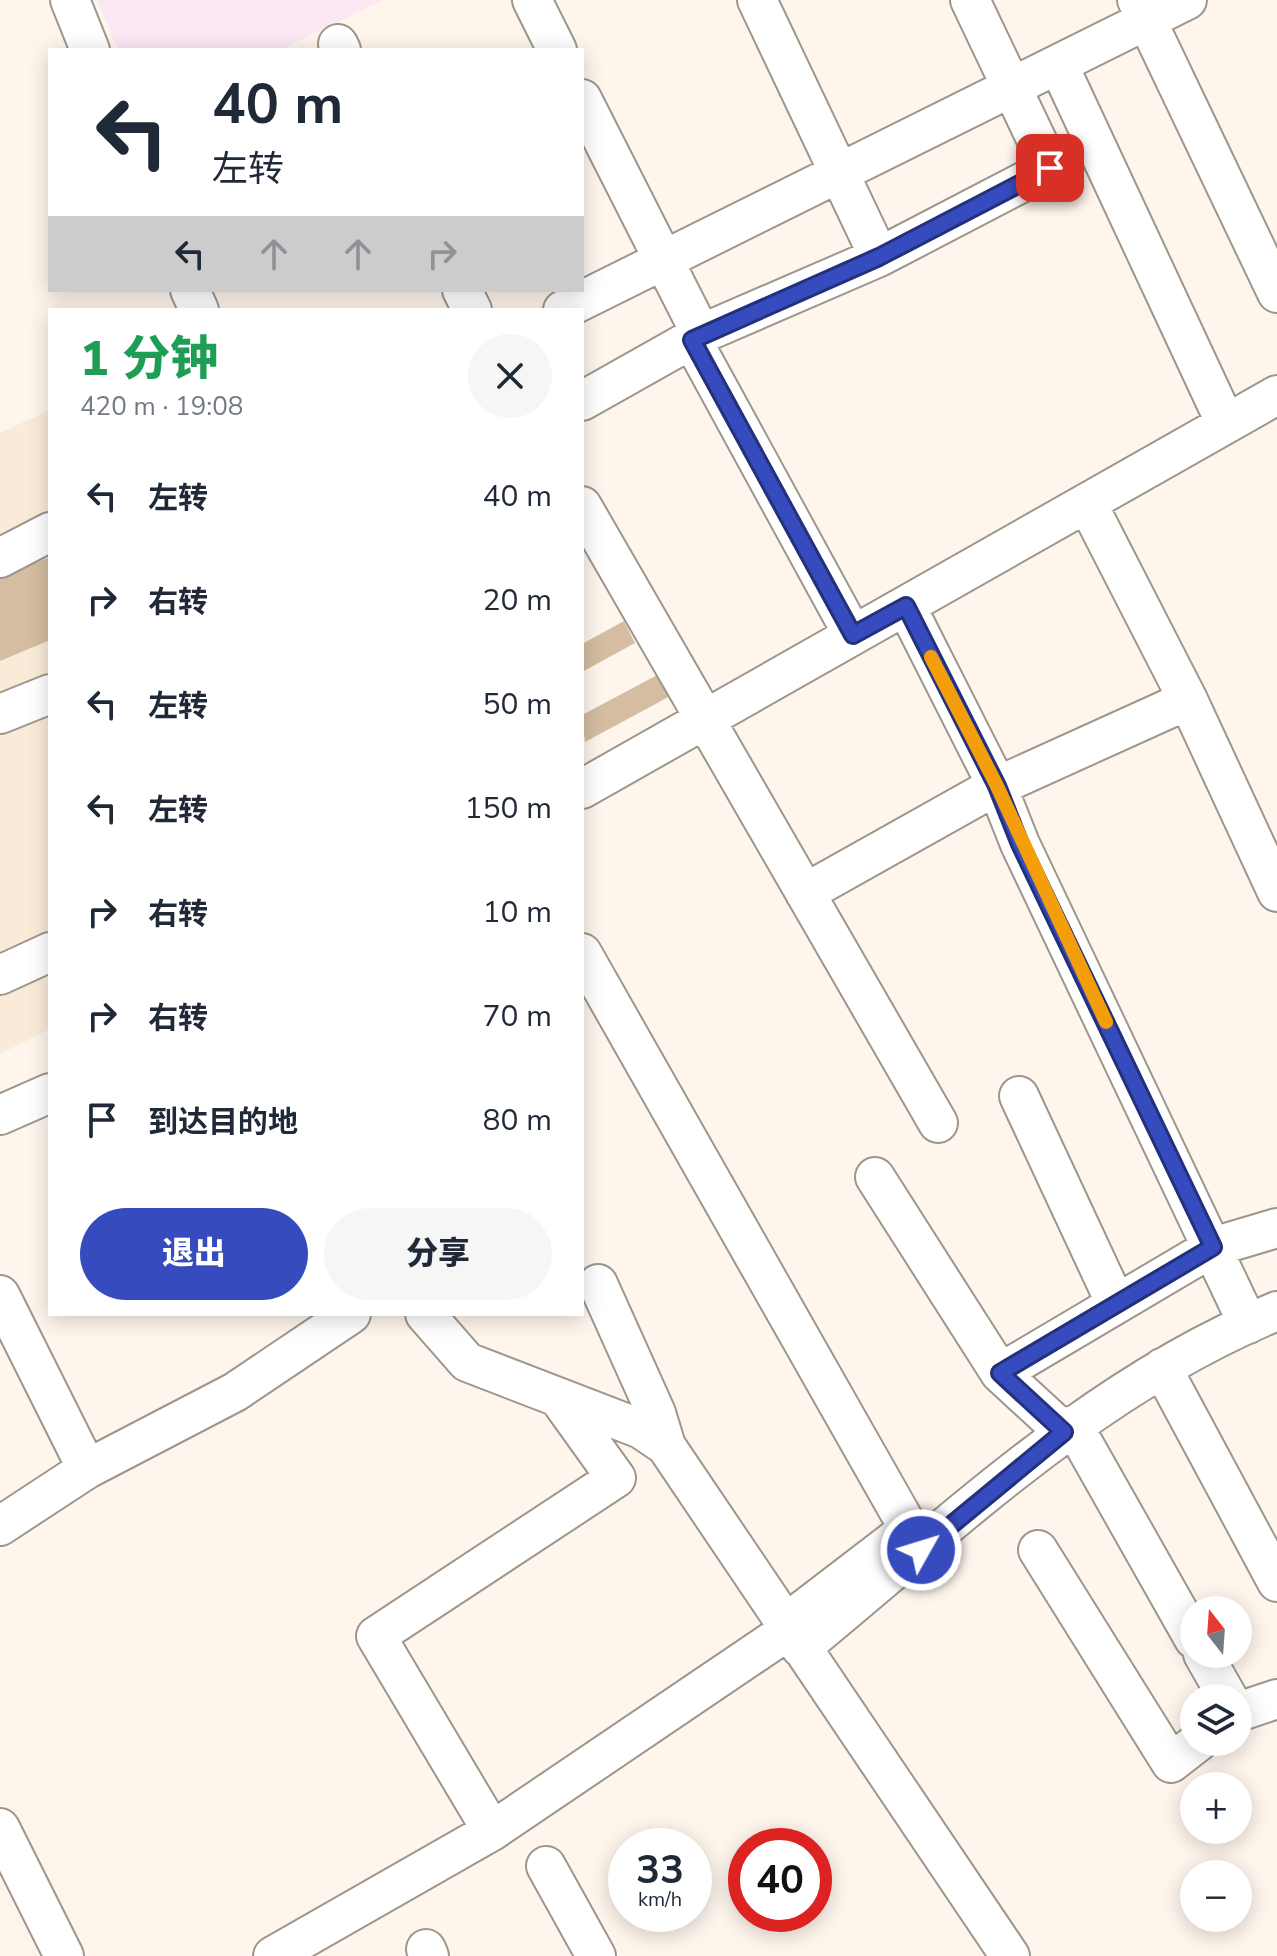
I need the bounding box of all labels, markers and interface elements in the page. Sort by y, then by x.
text: 40 m [212,66,343,143]
icon: left [80,80,184,184]
pin [1016,134,1084,202]
text: 左转 [212,145,284,194]
icon: arrive [1028,146,1072,190]
icon: left [168,232,212,276]
icon: ahead [252,232,296,276]
icon: ahead [336,232,380,276]
icon: right [420,232,464,276]
text: 1 分钟 [80,326,218,392]
button: close [468,334,552,418]
text: 420 m · 19:08 [80,389,243,424]
icon: left [80,474,124,518]
text: 40 m [483,476,552,517]
text: 左转 [148,478,208,519]
icon: right [80,578,124,622]
text: 20 m [483,580,552,621]
text: 右转 [148,582,208,623]
icon: left [80,682,124,726]
text: 50 m [483,684,552,725]
text: 左转 [148,686,208,727]
icon: left [80,786,124,830]
text: 150 m [465,788,552,829]
text: 左转 [148,790,208,831]
icon: right [80,890,124,934]
text: 10 m [483,892,552,933]
text: 右转 [148,894,208,935]
icon: right [80,994,124,1038]
text: 70 m [483,996,552,1037]
text: 右转 [148,998,208,1039]
icon: arrive [80,1098,124,1142]
text: 80 m [483,1100,552,1141]
text: 到达目的地 [148,1102,298,1143]
button: 退出 [80,1208,308,1300]
button: 分享 [324,1208,552,1300]
position arrow [879,1508,963,1592]
north arrow [1180,1596,1252,1668]
map controls [1180,1596,1252,1932]
button: layers [1180,1684,1252,1756]
button: + [1180,1772,1252,1844]
speed limit sign: 40 [728,1828,832,1932]
text: 33 [636,1843,684,1897]
button: − [1180,1860,1252,1932]
text: km/h [638,1886,682,1913]

